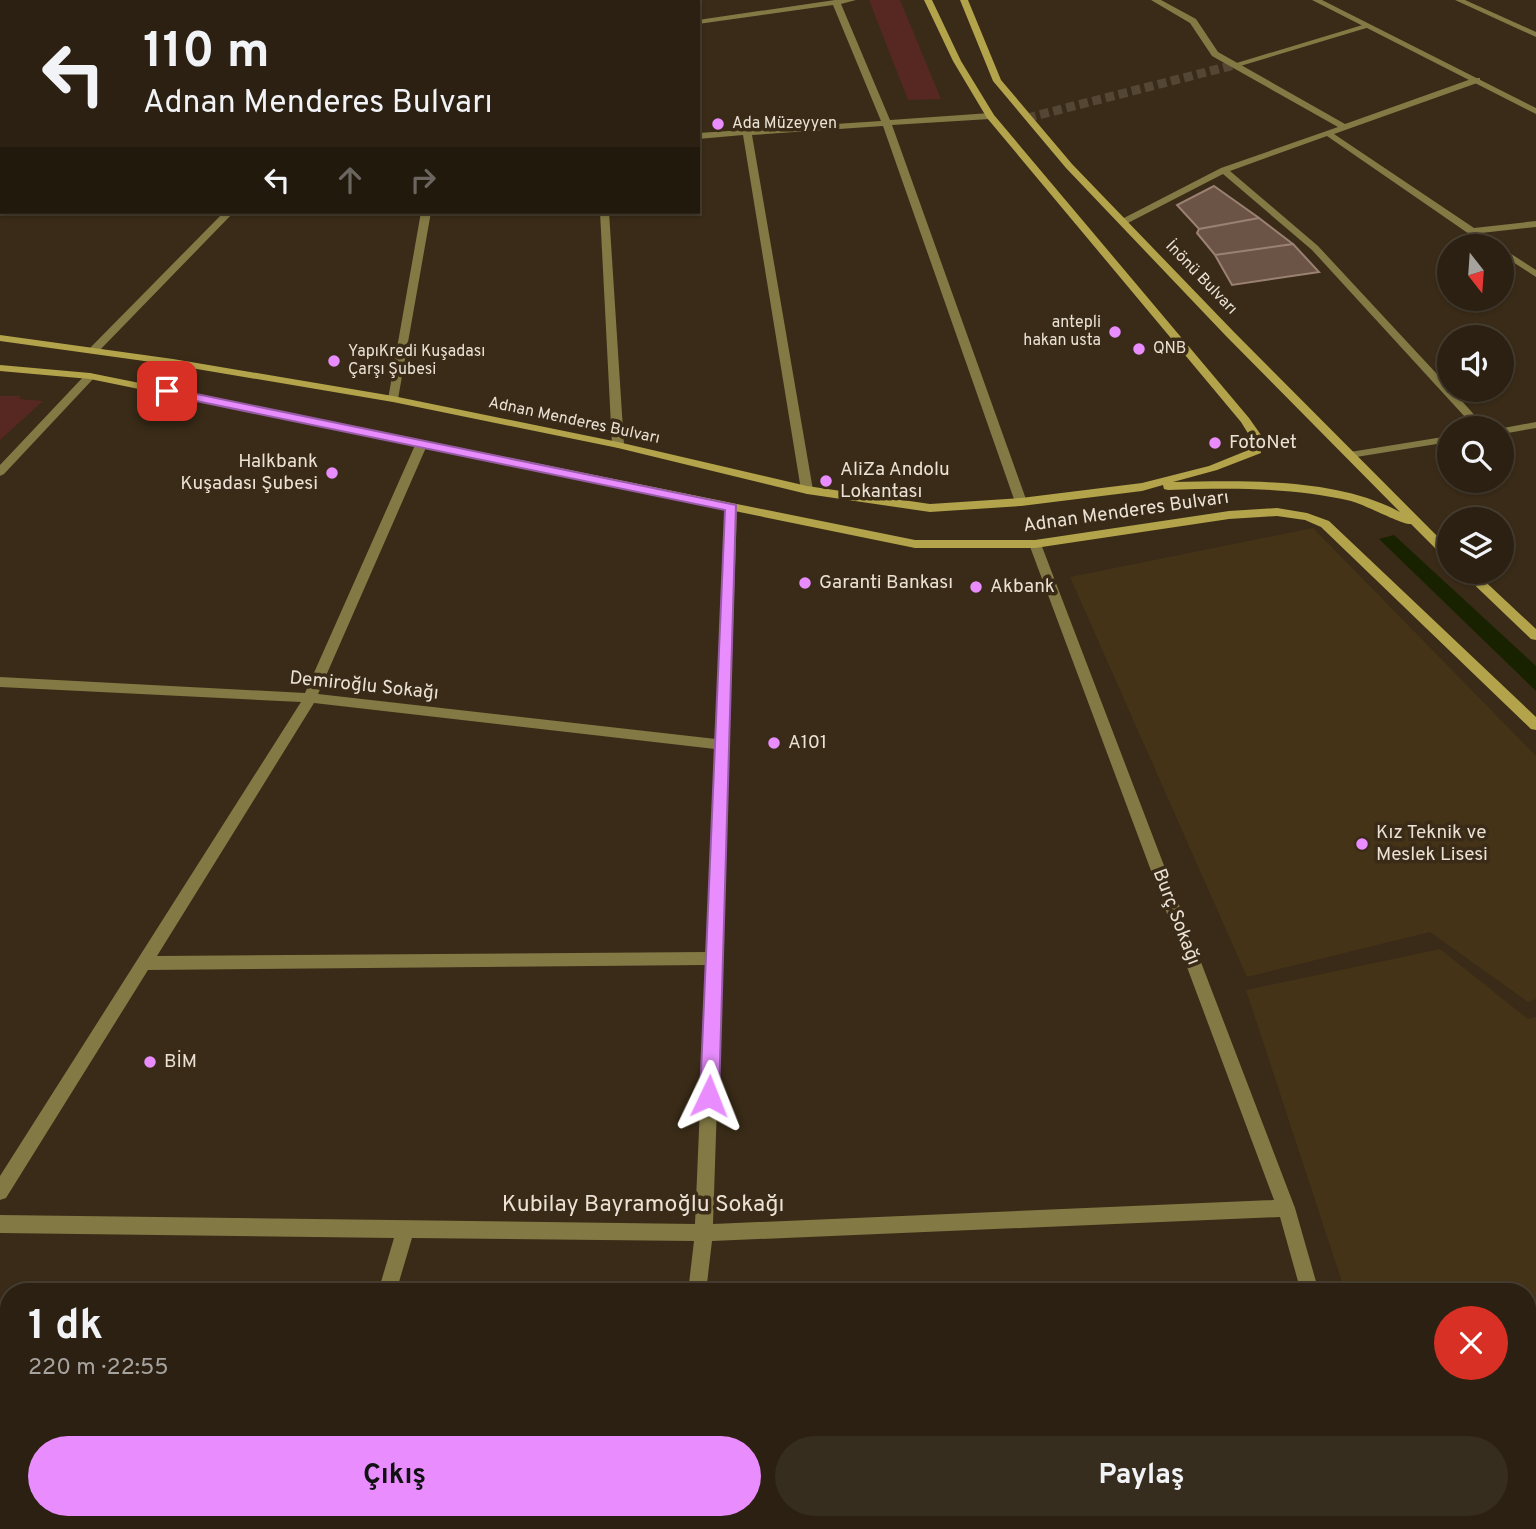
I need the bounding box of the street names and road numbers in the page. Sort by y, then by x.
street label: İnönü Bulvarı [1161,236,1242,319]
street label: Adnan Menderes Bulvarı [486,393,662,449]
street label: Adnan Menderes Bulvarı [1022,486,1230,538]
street label: Demiroğlu Sokağı [288,666,440,706]
street label: Burç Sokağı [1147,865,1205,969]
street label: Kubilay Bayramoğlu Sokağı [502,1191,784,1220]

